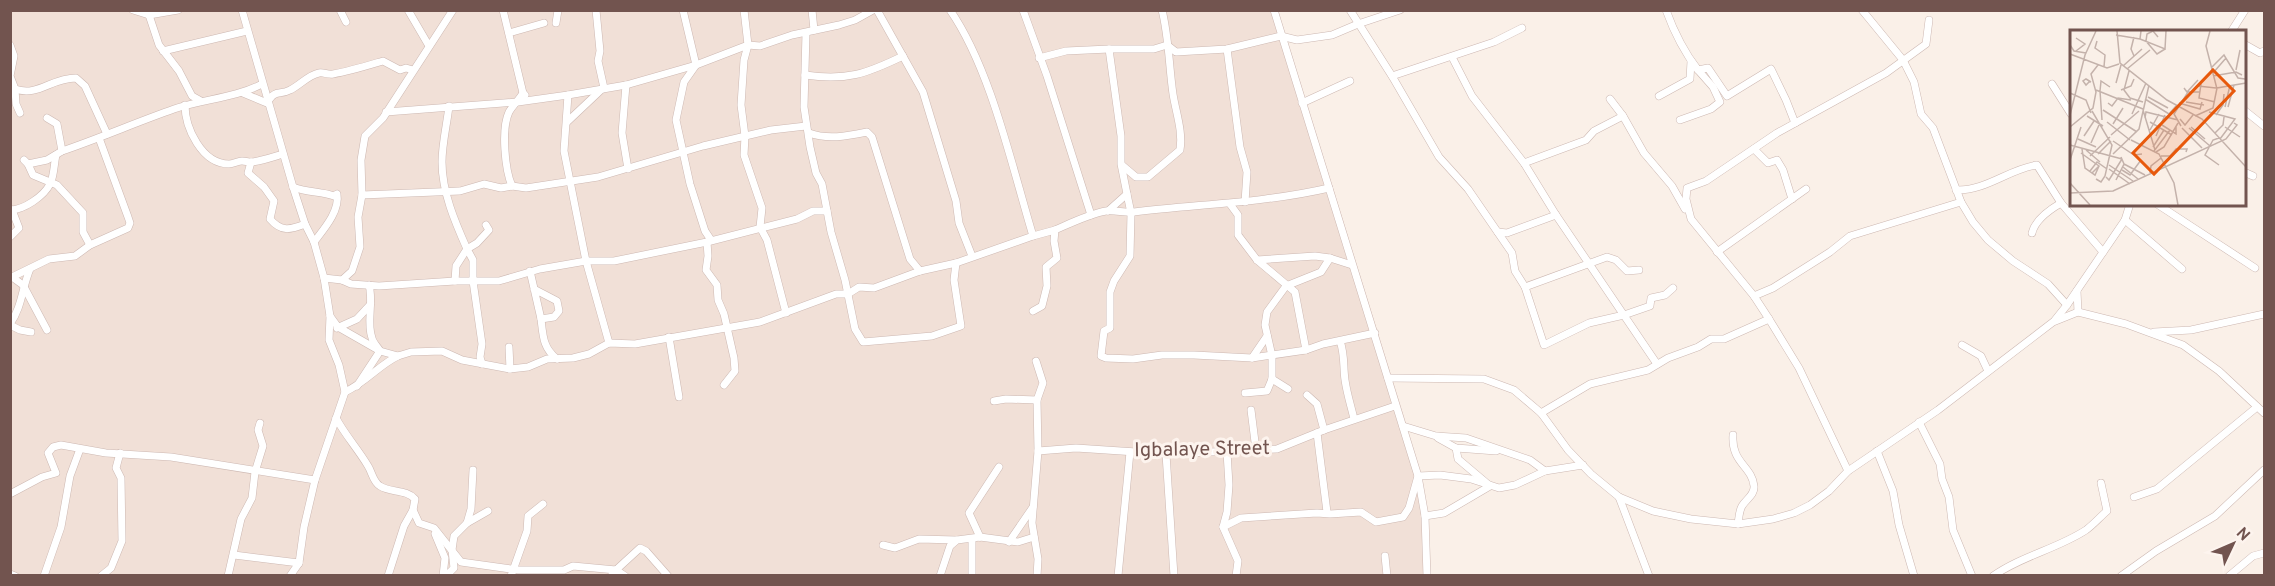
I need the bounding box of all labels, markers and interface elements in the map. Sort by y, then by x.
inset map [2070,30,2245,206]
street label: Igbalaye Street [1134,436,1270,464]
north arrow [2203,514,2263,574]
text: N [2231,524,2254,546]

